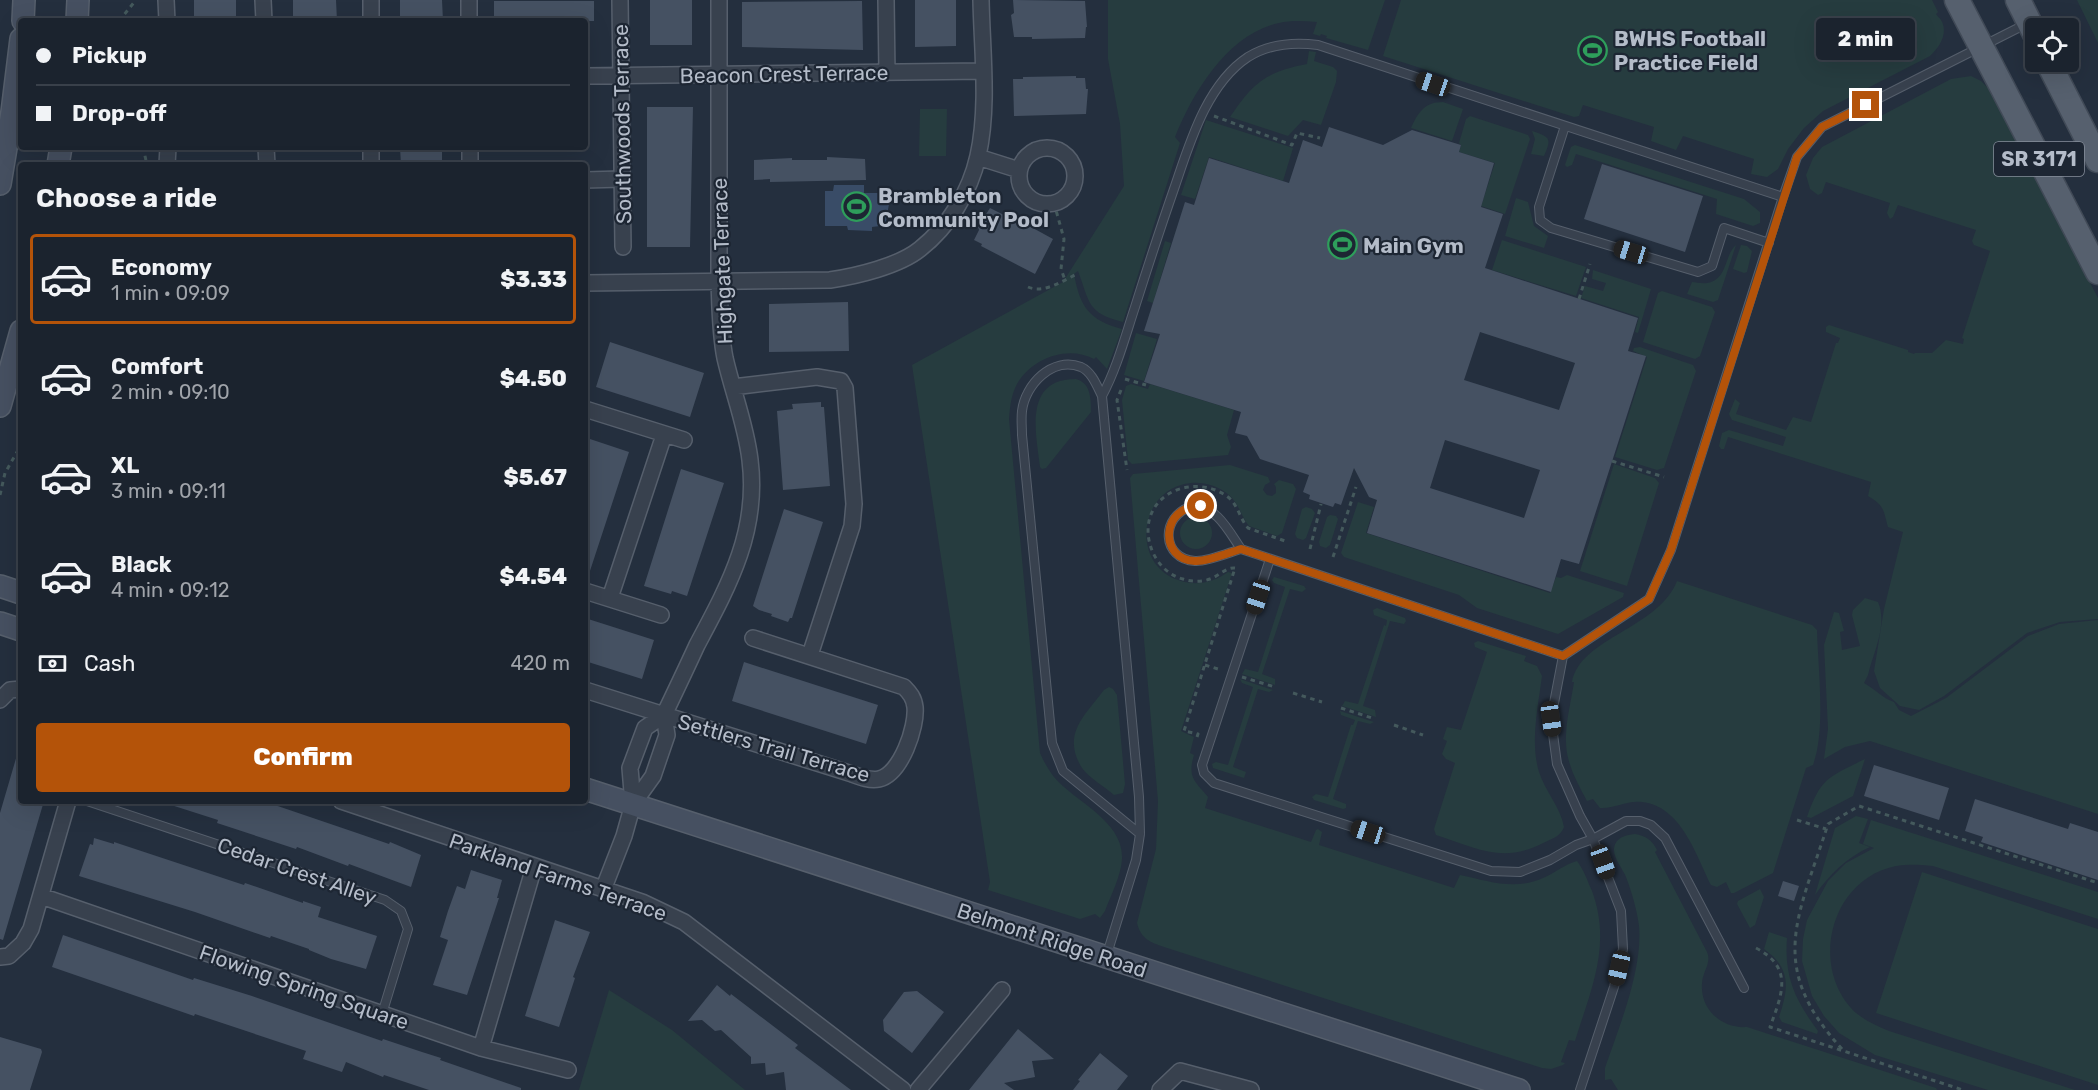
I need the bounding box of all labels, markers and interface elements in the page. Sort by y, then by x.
callout: 2 min [1816,18,1916,60]
map controls [2025,18,2079,72]
button: locate [2025,18,2079,72]
street label: Southwoods Terrace [608,24,636,224]
place label: BWHS Football Practice Field [1614,26,1766,75]
text: 2 min [1838,27,1893,51]
sports icon: BWHS Football Practice Field [1577,34,1609,66]
text: Pickup [72,42,147,69]
street label: Beacon Crest Terrace [680,60,888,88]
car [1413,70,1453,98]
route end [1852,91,1879,118]
text: Drop-off [72,100,167,127]
road number: SR 3171 [1994,142,2084,176]
street label: Highgate Terrace [707,177,737,345]
text: Choose a ride [36,182,217,214]
place label: Brambleton Community Pool [878,183,1049,232]
sports icon: Brambleton Community Pool [841,191,873,223]
sports icon: Main Gym [1326,229,1358,261]
place label: Main Gym [1363,233,1464,258]
car [1611,238,1651,266]
icon: car [39,252,93,306]
text: Economy [111,254,212,281]
text: $3.33 [500,266,567,293]
text: 1 min · 09:09 [111,281,230,305]
icon: car [39,351,93,405]
text: Comfort [111,353,203,380]
text: $4.50 [500,365,567,392]
text: 2 min · 09:10 [111,380,230,404]
icon: car [39,450,93,504]
text: XL [111,452,139,479]
text: $5.67 [504,464,567,491]
text: 3 min · 09:11 [111,479,226,503]
route start [1187,492,1214,519]
icon: car [39,549,93,603]
text: Black [111,551,172,578]
text: $4.54 [499,563,567,590]
car [1244,577,1272,617]
text: 4 min · 09:12 [111,578,229,602]
icon: cash [36,647,69,680]
text: Cash [84,650,135,677]
text: 420 m [510,651,570,675]
car [1540,700,1562,738]
street label: Settlers Trail Terrace [675,709,873,787]
button: Confirm [36,723,570,792]
car [1348,818,1388,846]
street label: Parkland Farms Terrace [446,828,670,926]
street label: Cedar Crest Alley [214,832,380,910]
car [1588,842,1618,882]
street label: Belmont Ridge Road [954,898,1150,982]
street label: Flowing Spring Square [196,939,412,1035]
car [1606,948,1632,988]

